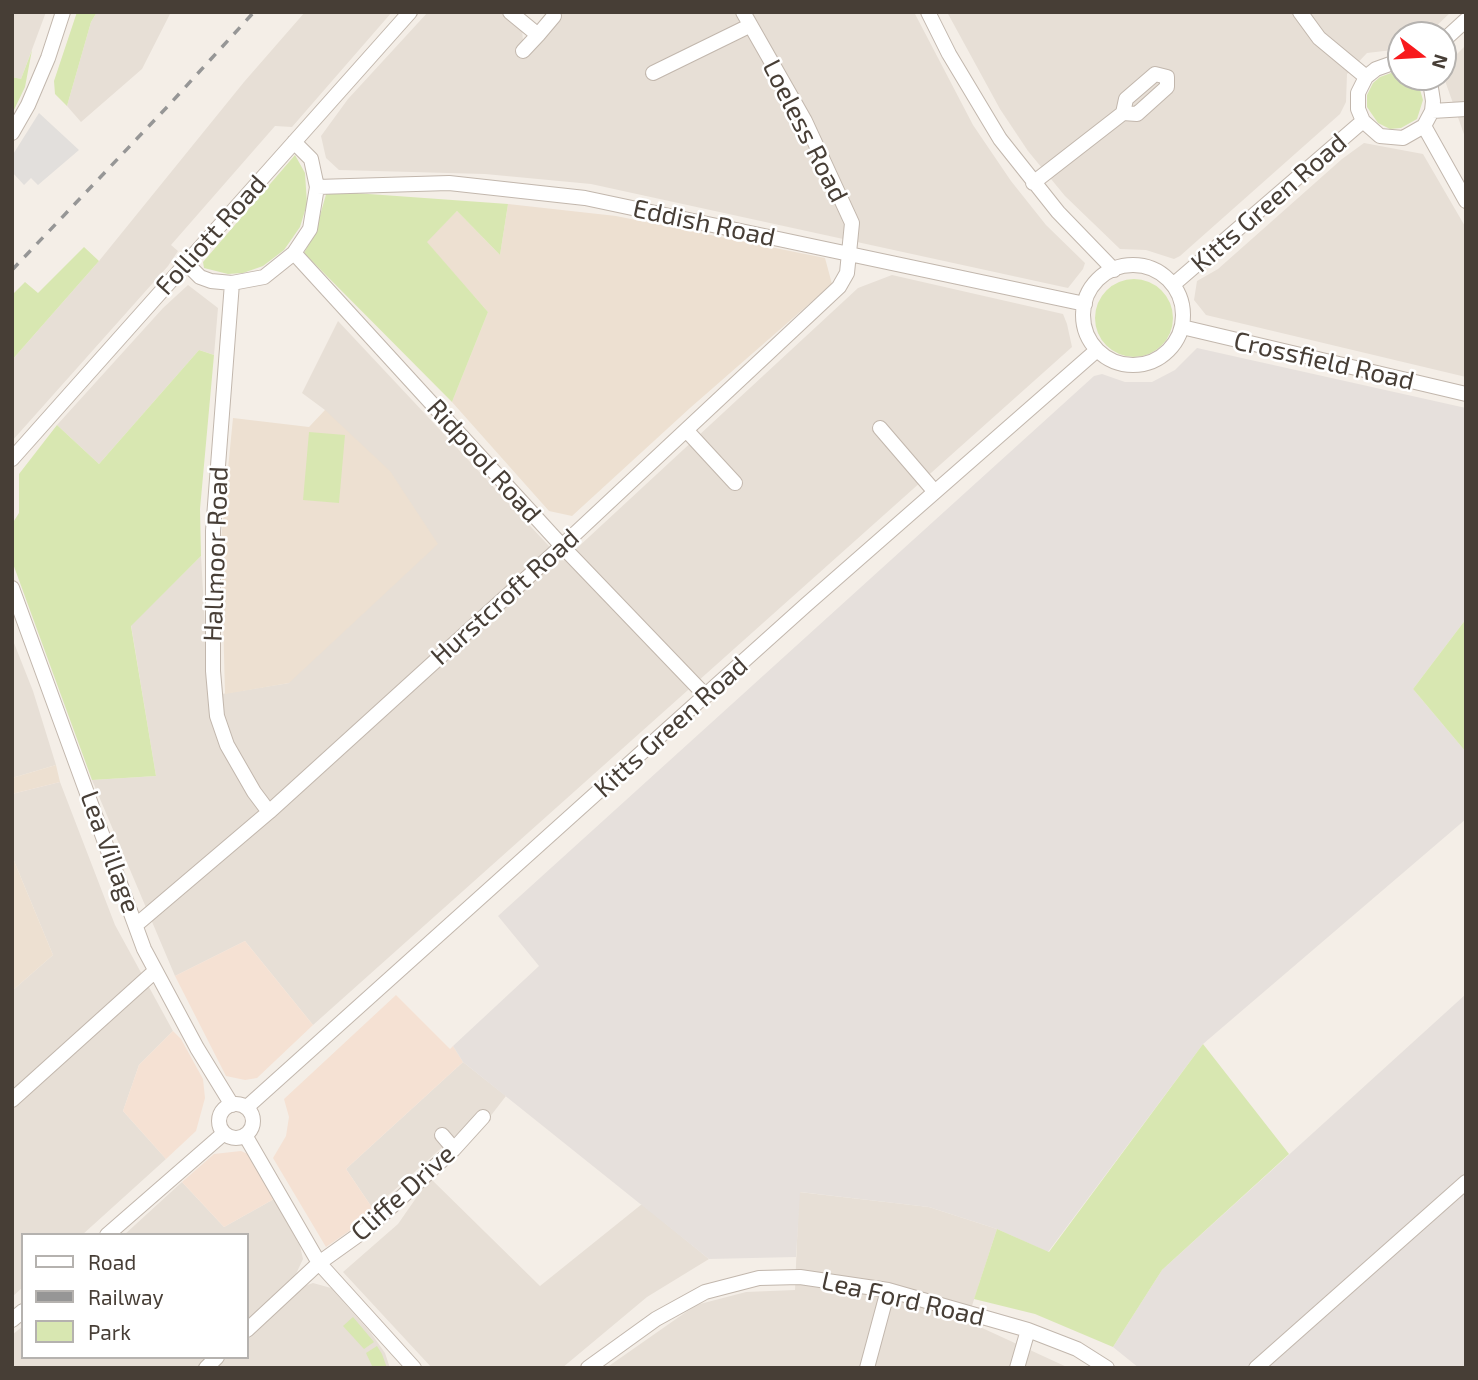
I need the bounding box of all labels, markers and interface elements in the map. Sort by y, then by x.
north arrow [1387,21,1457,91]
text: N [1428,52,1454,72]
street label: Loeless Road [756,55,854,207]
street label: Kitts Green Road [1185,127,1353,279]
street label: Folliott Road [149,169,273,301]
street label: Eddish Road [630,193,778,253]
street label: Crossfield Road [1231,325,1417,397]
street label: Ridpool Road [420,393,548,529]
street label: Hallmoor Road [197,466,235,642]
street label: Hurstcroft Road [424,522,586,672]
street label: Kitts Green Road [588,650,754,804]
street label: Lea Village [74,787,146,917]
street label: Cliffe Drive [345,1138,461,1248]
legend [21,1233,248,1359]
text: Road [88,1249,136,1274]
street label: Lea Ford Road [818,1265,988,1333]
text: Railway [88,1284,164,1309]
text: Park [88,1319,131,1344]

